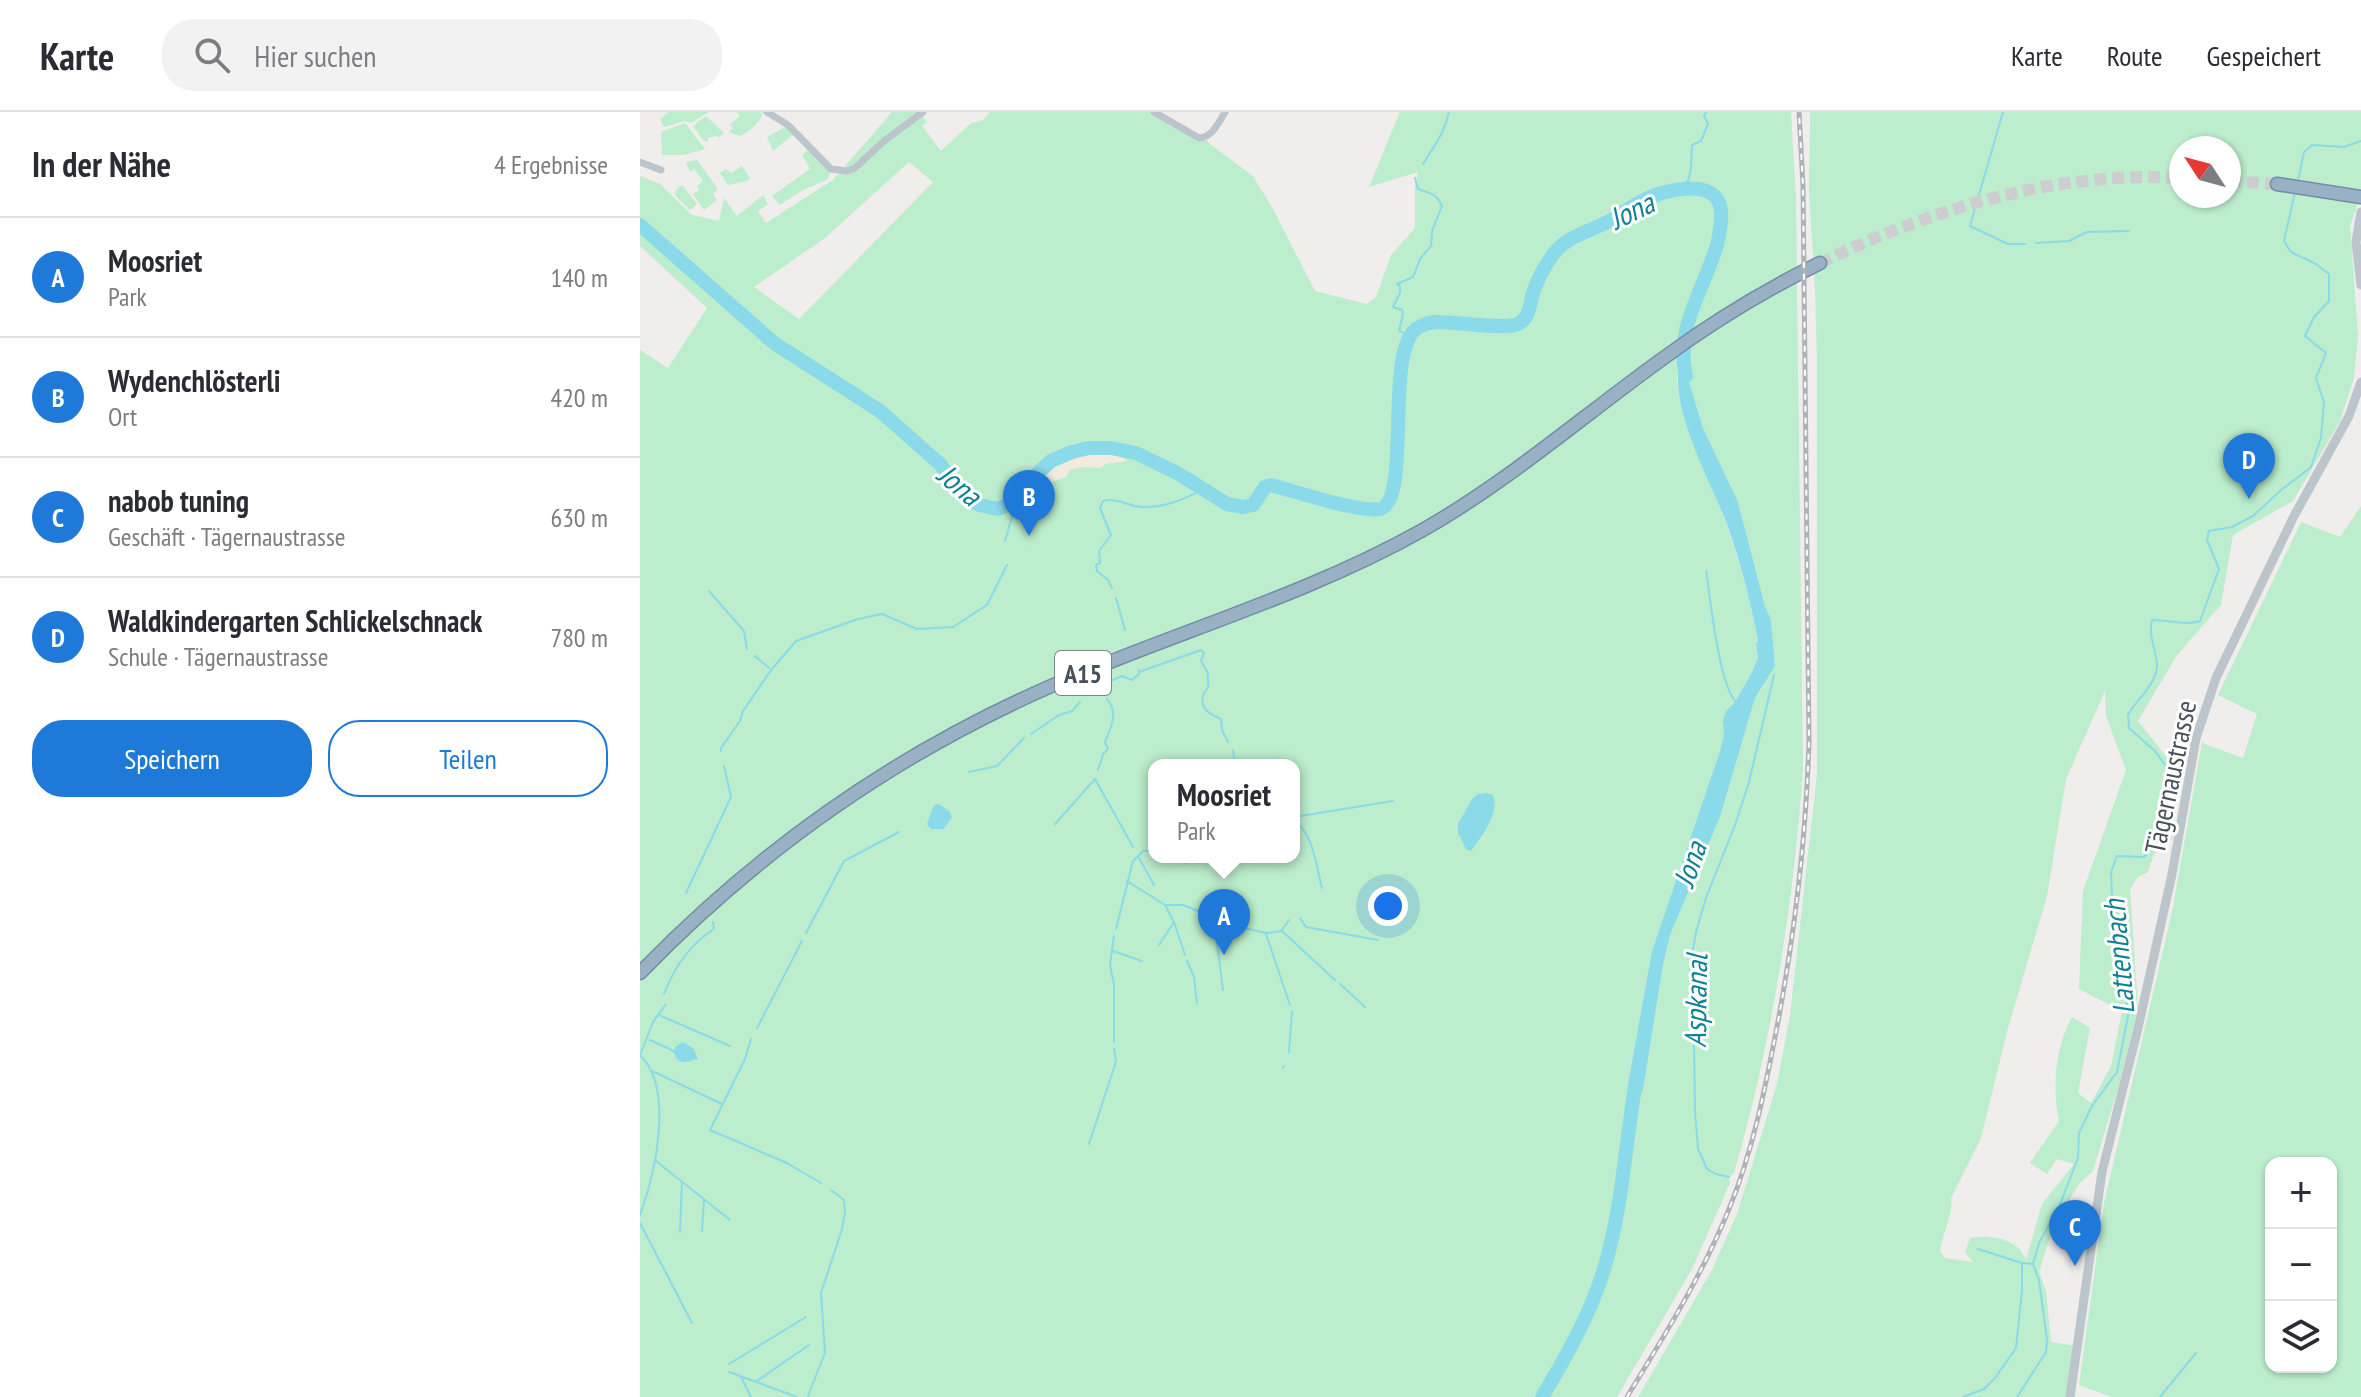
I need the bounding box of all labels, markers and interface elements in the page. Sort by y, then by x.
search box [162,19,722,91]
text: Karte [40,31,114,80]
icon: search [190,33,234,77]
text: Hier suchen [254,36,376,75]
text: Karte [2011,37,2063,74]
text: Route [2107,37,2162,74]
text: Gespeichert [2206,37,2321,74]
north arrow [2169,136,2241,208]
text: In der Nähe [32,142,171,186]
text: 4 Ergebnisse [494,148,608,181]
water label: Jona [1601,182,1662,238]
text: Moosriet [108,241,202,280]
text: A [51,261,65,294]
text: 140 m [550,261,608,294]
text: Park [108,280,147,313]
text: Wydenchlösterli [108,361,281,400]
text: B [52,381,64,414]
text: 420 m [550,381,608,414]
text: Ort [108,400,137,433]
pin: D [2223,433,2275,499]
water label: Jona [929,454,991,515]
pin: B [1003,470,1055,536]
text: nabob tuning [108,481,249,520]
text: C [52,501,64,534]
text: 630 m [550,501,608,534]
text: Geschäft · Tägernaustrasse [108,520,345,553]
text: Waldkindergarten Schlickelschnack [108,601,482,640]
text: D [51,621,65,654]
text: 780 m [550,621,608,654]
text: Schule · Tägernaustrasse [108,640,328,673]
road number: A15 [1055,651,1111,695]
street label: Tägernaustrasse [2136,697,2204,857]
button: Speichern [32,720,312,797]
button: Teilen [328,720,608,797]
popup [1148,759,1300,863]
text: Moosriet [1177,775,1271,814]
text: Park [1177,814,1216,847]
water label: Jona [1663,834,1715,893]
your location [1368,886,1408,926]
pin: A [1198,889,1250,955]
water label: Lattenbach [2093,896,2142,1016]
water label: Aspkanal [1675,951,1715,1048]
map controls [2265,1157,2337,1373]
button: + [2265,1157,2337,1229]
pin: C [2049,1200,2101,1266]
button: − [2265,1229,2337,1301]
button: layers [2265,1301,2337,1373]

